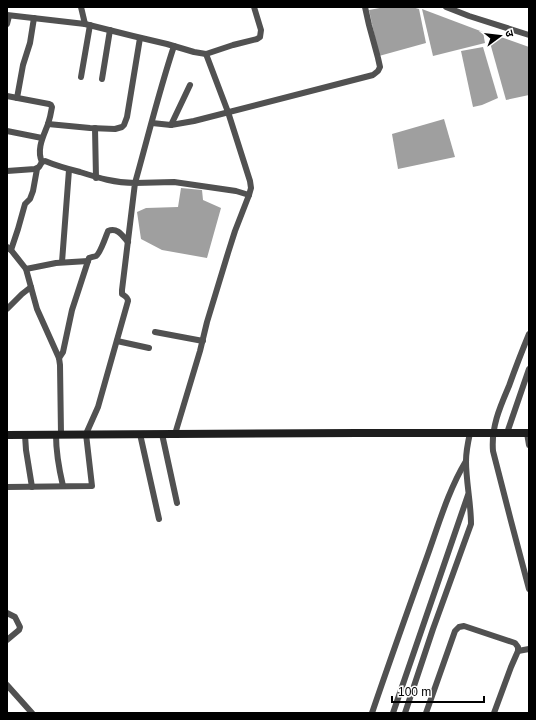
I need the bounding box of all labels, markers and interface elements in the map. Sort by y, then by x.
north arrow [480,16,520,56]
text: उ [503,29,516,39]
scale bar [392,678,484,704]
text: 100 m [398,685,431,699]

